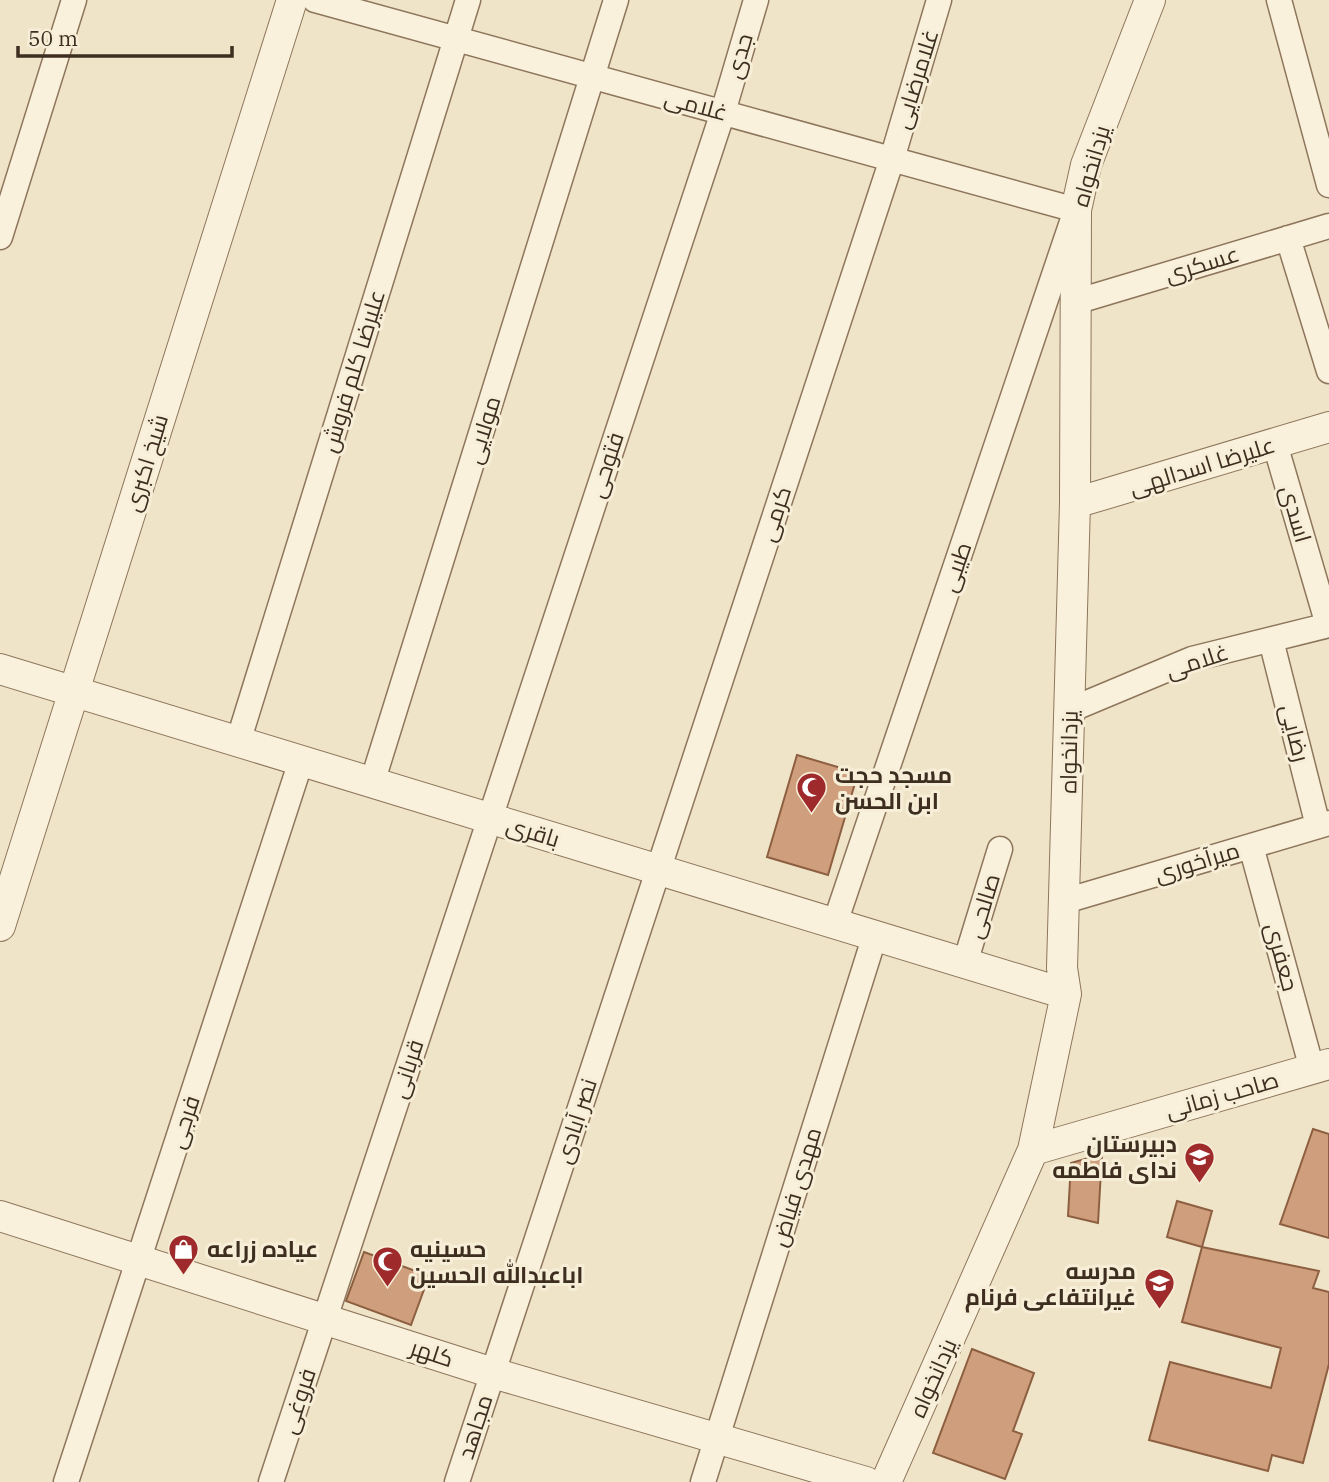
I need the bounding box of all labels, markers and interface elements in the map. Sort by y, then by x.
scale bar [18,14,231,58]
text: 50 m [28,24,78,52]
street label: غلامرضایی [886,25,944,132]
street label: جدی [717,30,759,82]
street label: غلامی [661,81,731,127]
street label: یزدانخواه [1064,122,1116,210]
street label: عسکری [1161,238,1242,289]
street label: علیرضا کلم فروش [313,286,393,456]
street label: مولایی [458,392,507,467]
street label: شیخ اکبری [116,410,176,516]
street label: فتوحی [580,428,630,501]
street label: علیرضا اسدالهی [1125,429,1278,501]
street label: کرمی [751,482,797,545]
street label: اسدی [1275,482,1319,546]
street label: طیبی [933,538,978,596]
street label: غلامی [1162,636,1232,684]
street label: رضایی [1274,701,1318,765]
street label: یزدانخواه [1052,710,1084,794]
place label: مسجد حجت ابن الحسن [835,759,952,815]
mosque icon: مسجد حجت ابن الحسن [795,771,829,815]
street label: باقری [503,809,564,853]
street label: میرآخوری [1151,834,1243,888]
street label: صالحی [958,870,1006,942]
street label: جعفری [1259,919,1306,994]
street label: قربانی [382,1035,430,1102]
street label: صاحب زمانی [1162,1064,1282,1125]
street label: نصر آبادی [547,1074,603,1167]
street label: فرجی [160,1091,206,1152]
street label: مهدی فیاض [763,1123,827,1250]
place label: دبیرستان ندای فاطمه [1052,1128,1177,1184]
school or university icon: دبیرستان ندای فاطمه [1183,1140,1217,1184]
shop icon: عیاده زراعه [167,1232,201,1276]
place label: عیاده زراعه [207,1233,318,1263]
place label: حسینیه اباعبدالله الحسین [410,1233,583,1289]
mosque icon: حسینیه اباعبدالله الحسین [370,1245,404,1289]
place label: مدرسه غیرانتفاعی فرنام [965,1255,1136,1313]
school or university icon: مدرسه غیرانتفاعی فرنام [1142,1267,1176,1311]
street label: کلهر [405,1330,458,1373]
street label: یزدانخواه [901,1333,963,1422]
street label: فروغی [272,1364,322,1437]
street label: مجاهد [450,1391,499,1463]

